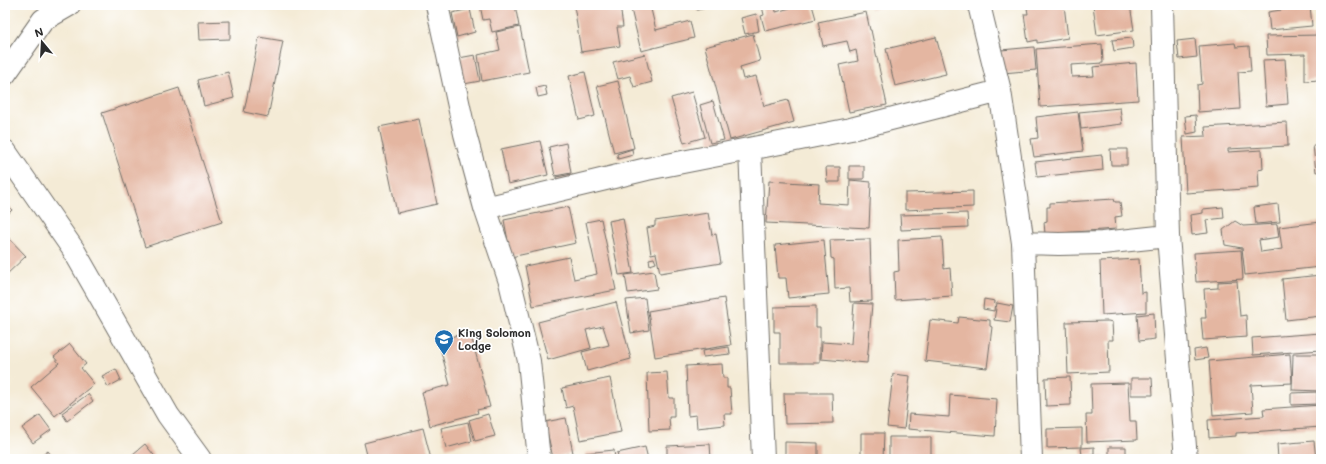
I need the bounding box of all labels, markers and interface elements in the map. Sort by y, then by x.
north arrow [22,22,62,62]
text: N [32,24,45,40]
place label: King Solomon Lodge [458,325,531,353]
school or university icon: King Solomon Lodge [433,328,455,356]

